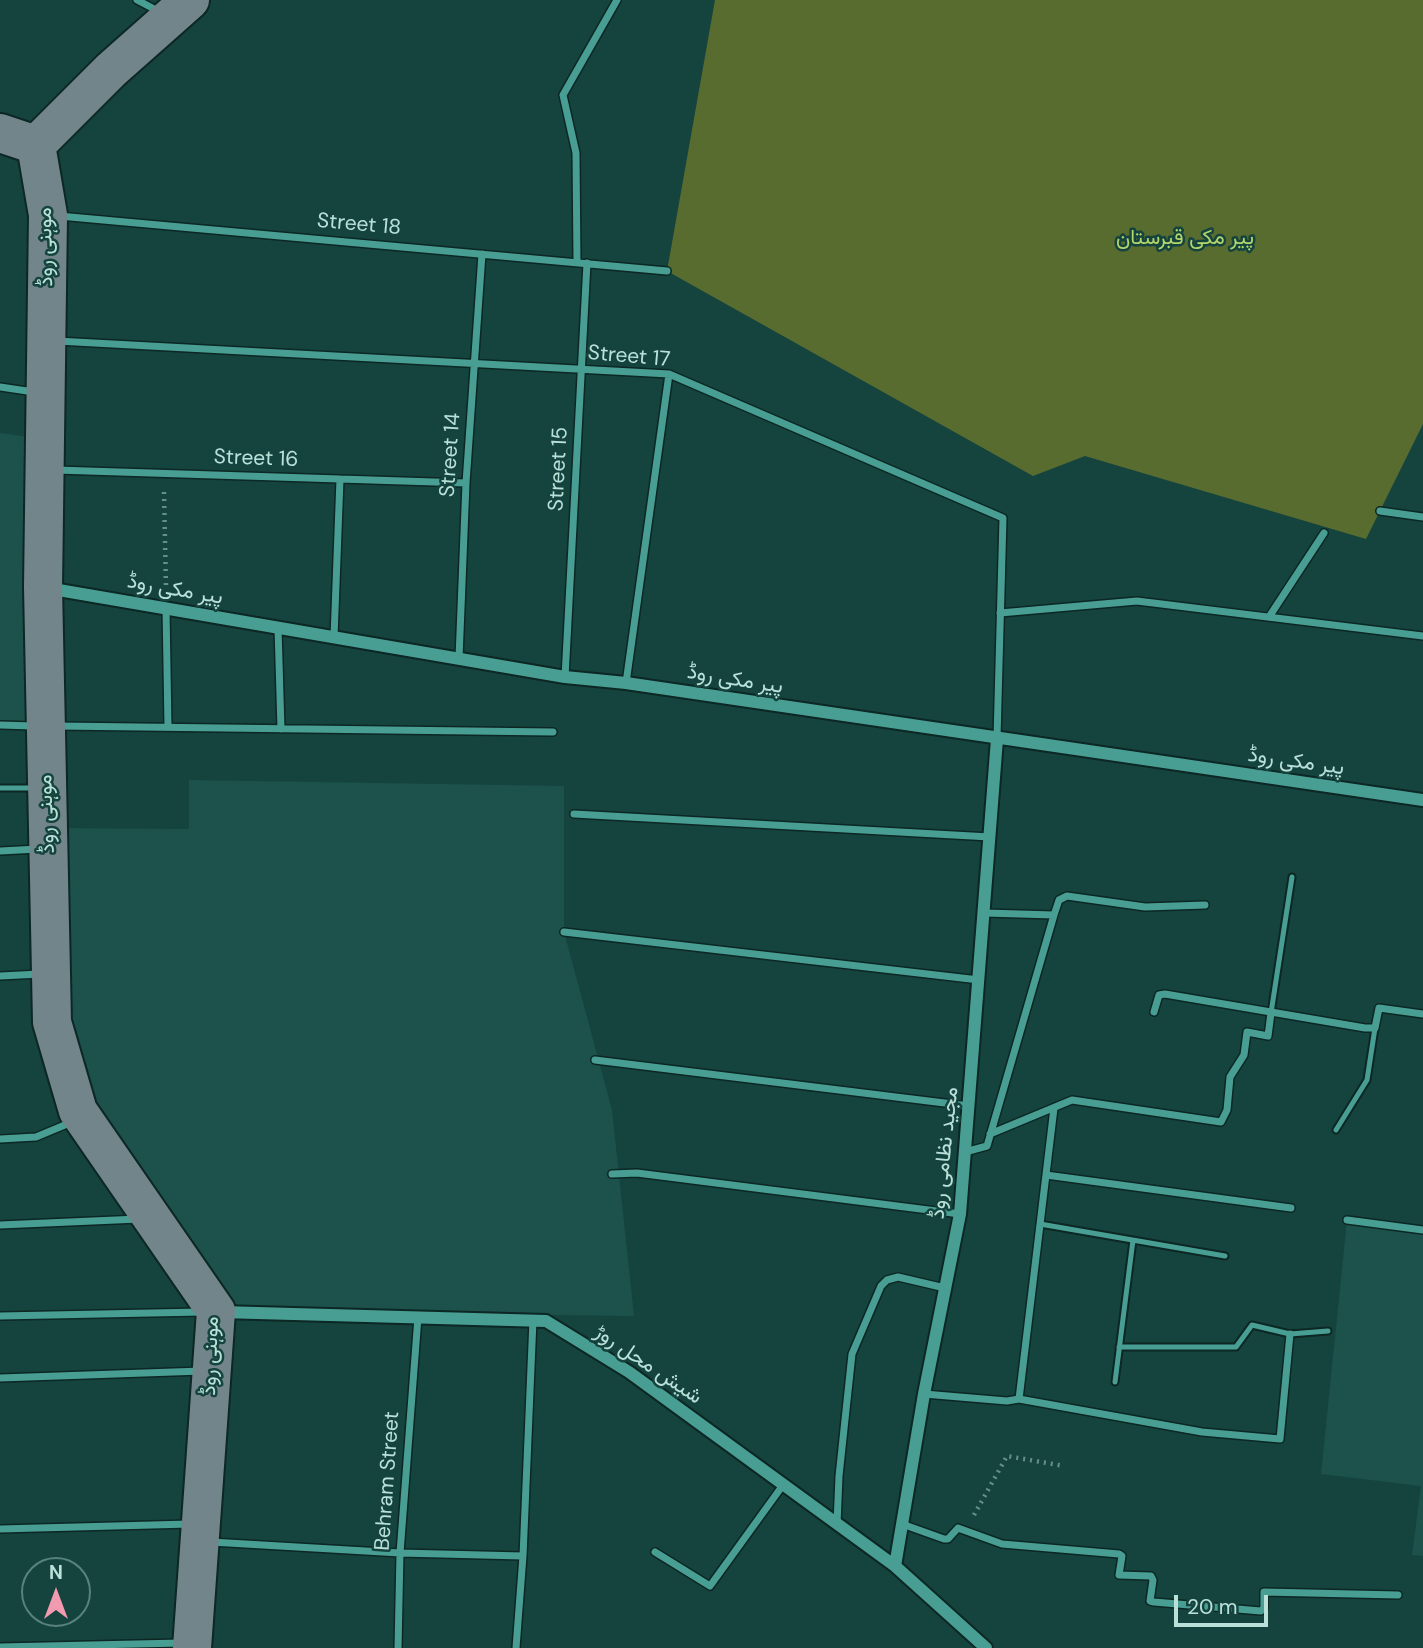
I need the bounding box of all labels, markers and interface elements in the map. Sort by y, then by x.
street label: موہنی روڈ [33,207,59,287]
street label: Street 18 [316,209,402,241]
park label: پیر مکی قبرستان [1116,225,1254,251]
street label: Street 17 [587,341,671,373]
street label: Street 14 [435,412,467,498]
street label: Street 15 [544,426,574,512]
street label: Street 16 [213,445,299,473]
street label: پیر مکی روڈ [125,569,225,611]
street label: پیر مکی روڈ [685,660,785,700]
street label: پیر مکی روڈ [1246,743,1346,781]
street label: موہنی روڈ [33,774,61,854]
street label: مجید نظامی روڈ [926,1086,964,1220]
street label: موہنی روڈ [197,1316,225,1396]
street label: شیش محل روڑ [589,1320,707,1410]
street label: Behram Street [371,1410,405,1552]
north arrow [21,1557,91,1627]
text: N [49,1560,63,1585]
scale bar [1178,1582,1272,1626]
text: 20 m [1187,1593,1238,1621]

